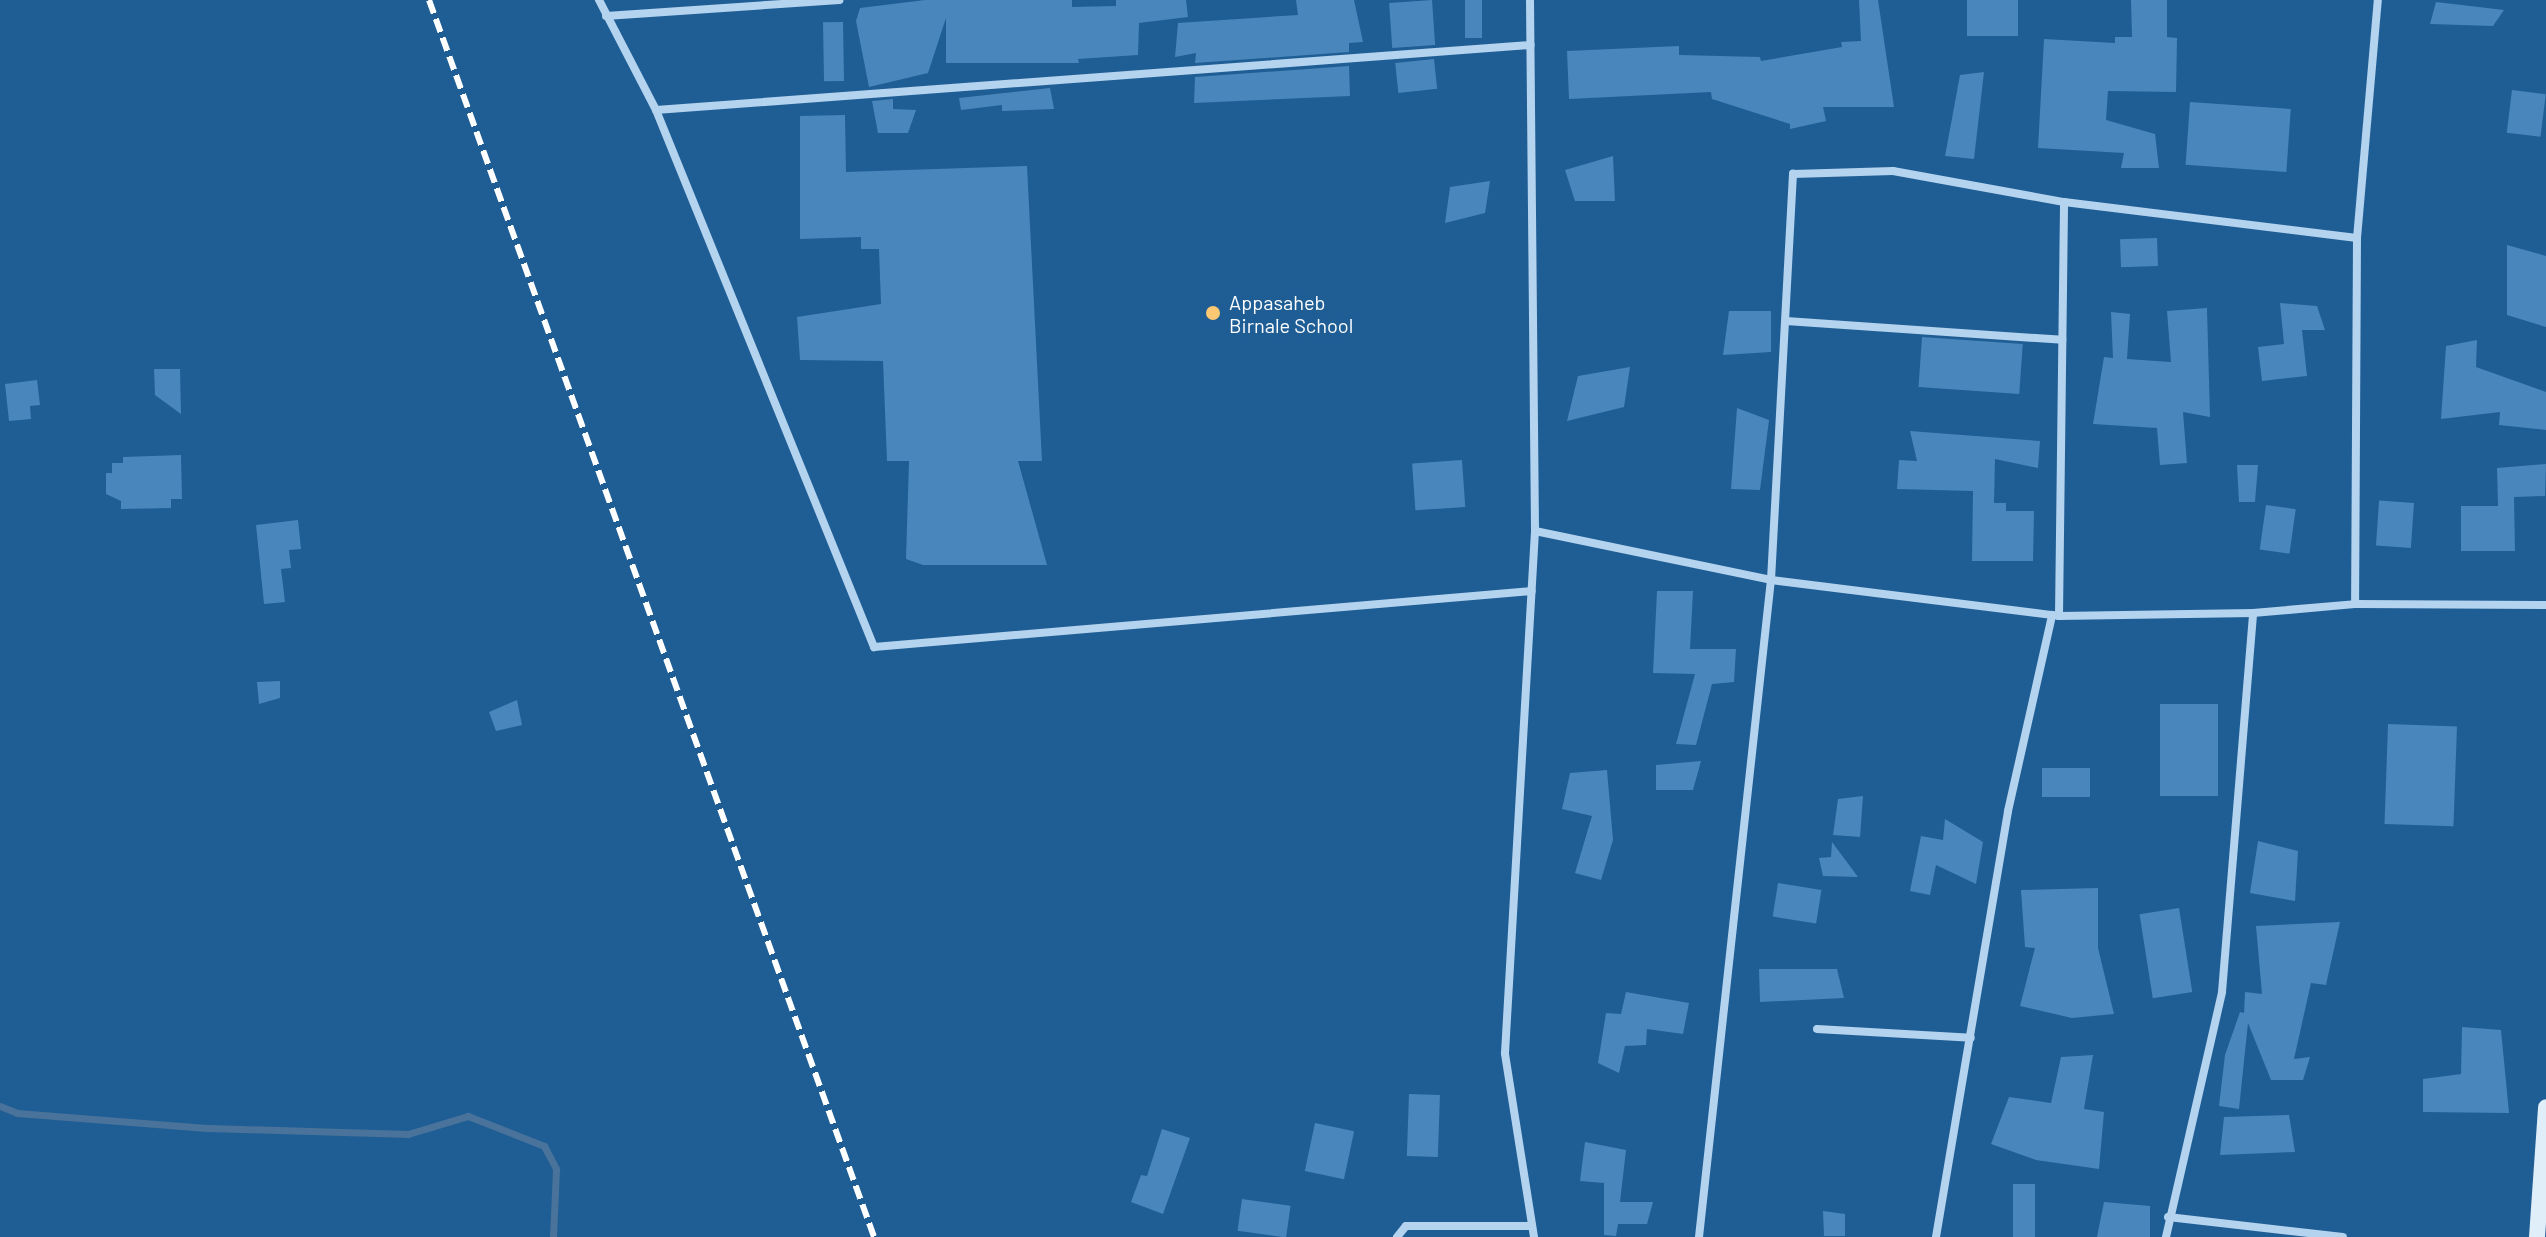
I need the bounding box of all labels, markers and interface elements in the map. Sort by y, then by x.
place label: Appasaheb Birnale School [1229,290,1353,337]
marker: Appasaheb Birnale School [1204,304,1222,322]

